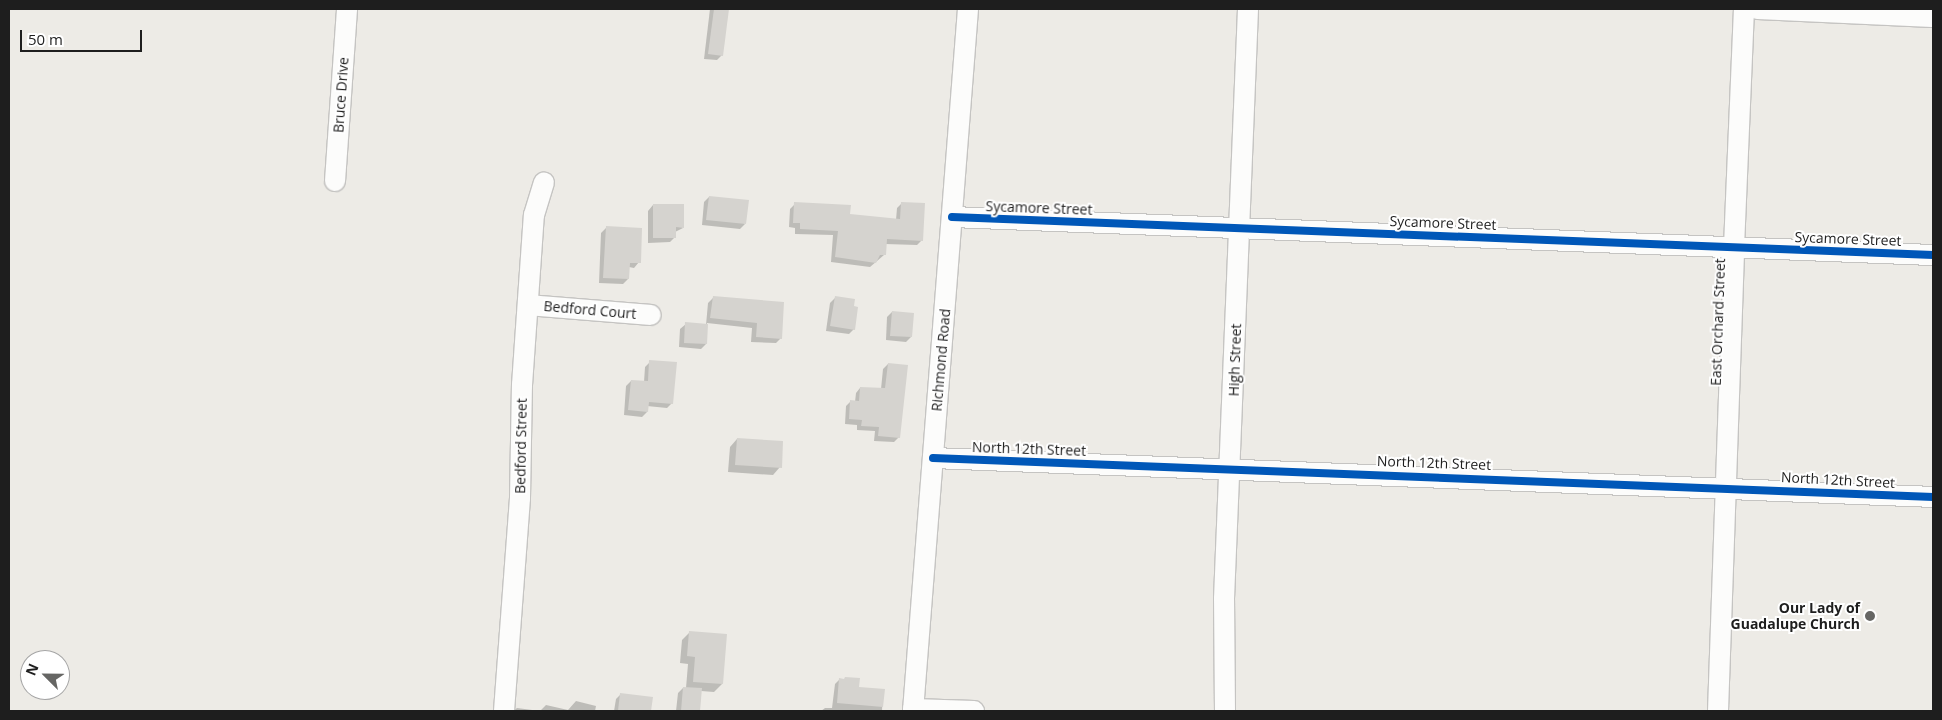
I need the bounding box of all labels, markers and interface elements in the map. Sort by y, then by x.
scale bar [22,20,145,52]
text: 50 m [28,29,63,49]
street label: Bruce Drive [330,57,352,133]
street label: Sycamore Street [985,198,1093,218]
street label: Sycamore Street [1389,213,1497,233]
street label: Sycamore Street [1794,229,1902,249]
street label: East Orchard Street [1707,258,1729,386]
street label: Bedford Court [543,298,637,322]
street label: Richmond Road [928,308,954,412]
street label: High Street [1225,323,1245,397]
street label: Bedford Street [512,398,530,494]
street label: North 12th Street [972,439,1086,459]
street label: North 12th Street [1377,453,1491,473]
street label: North 12th Street [1781,469,1895,491]
place label: Our Lady of Guadalupe Church [1731,600,1860,632]
marker: Our Lady of Guadalupe Church [1864,610,1876,622]
north arrow [20,650,70,700]
text: N [21,660,43,678]

